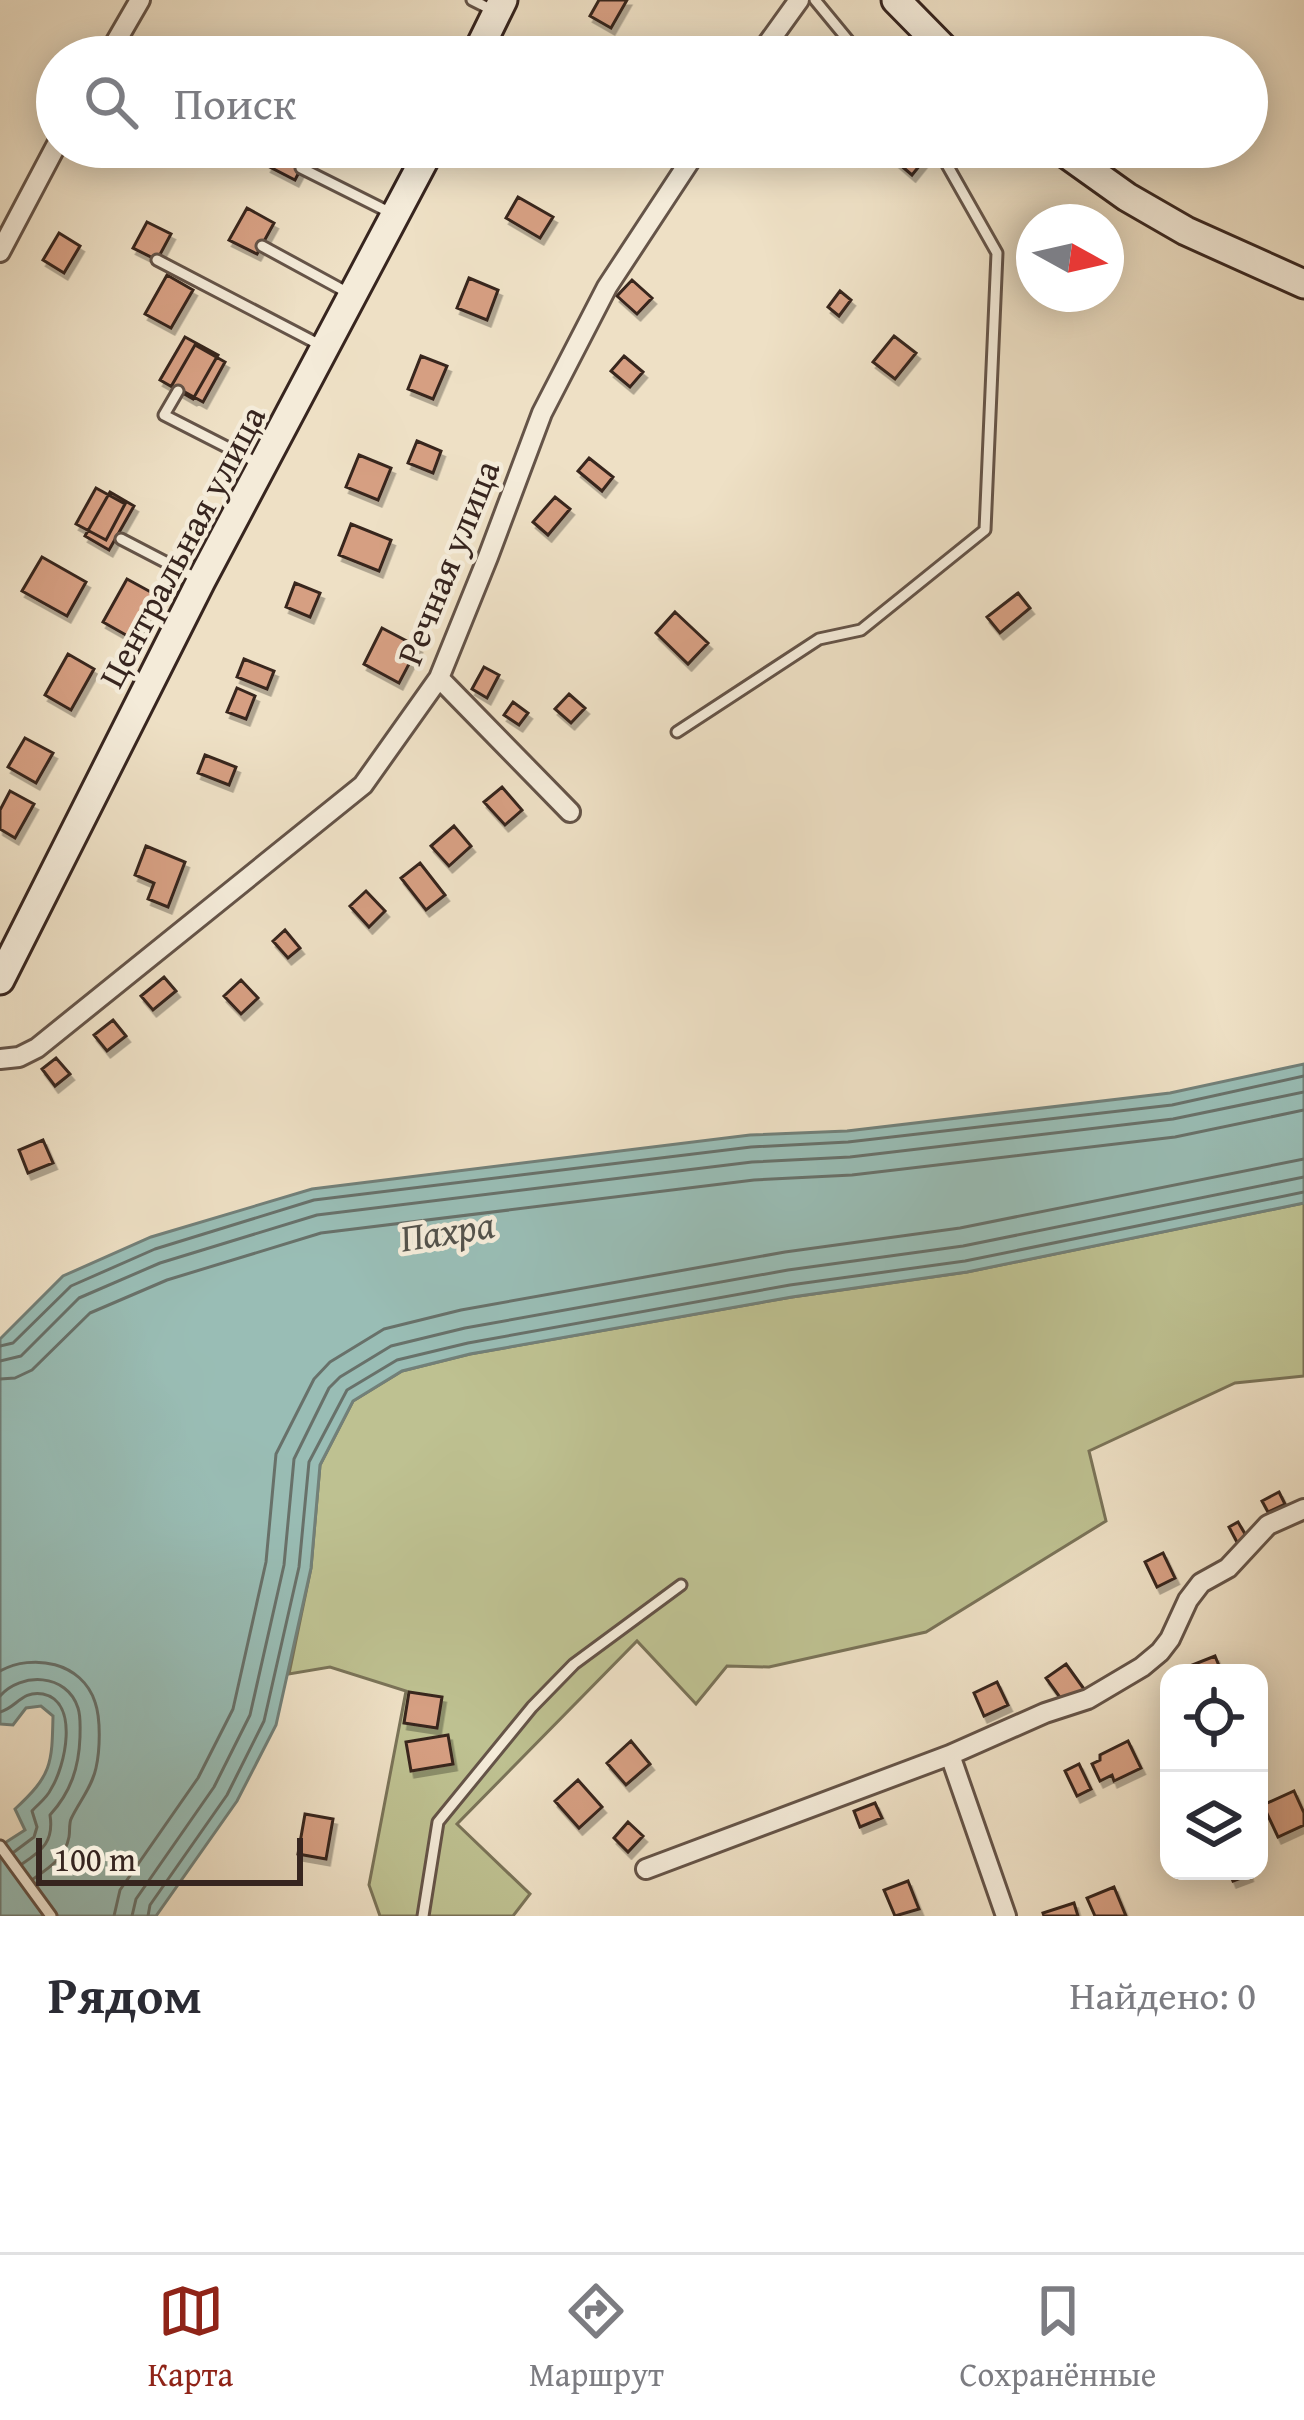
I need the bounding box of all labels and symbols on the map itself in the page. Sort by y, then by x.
north arrow [1016,204,1124,312]
street label: Центральная улица [84,395,278,697]
street label: Речная улица [382,452,512,672]
water label: Пахра [396,1194,498,1266]
scale bar [36,1832,303,1885]

